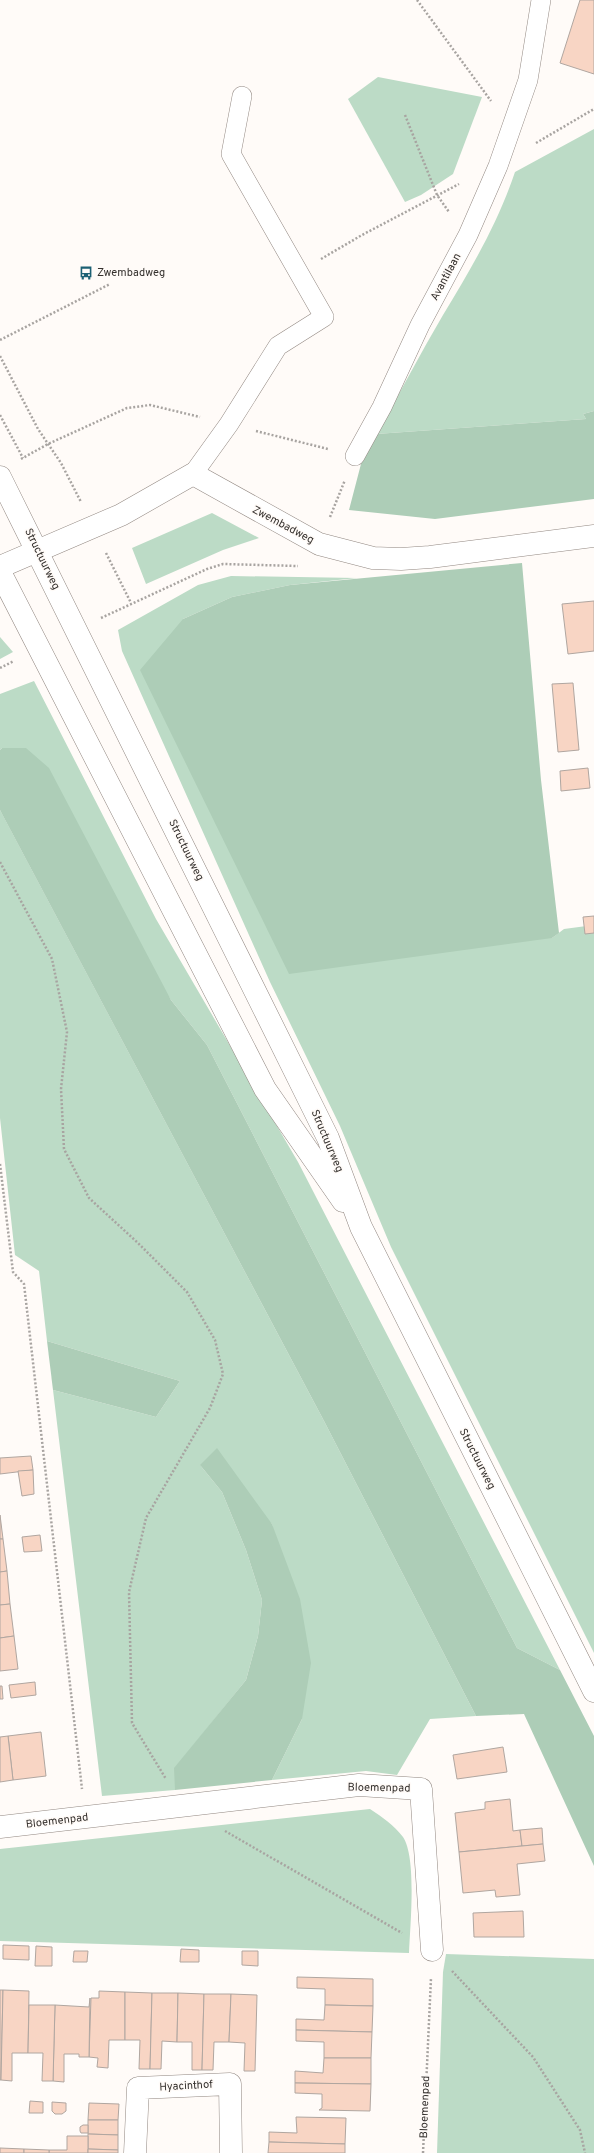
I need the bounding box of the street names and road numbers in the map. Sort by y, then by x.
street label: Avantilaan [428,251,464,303]
street label: Zwembadweg [250,503,316,547]
street label: Structuurweg [21,526,63,592]
street label: Structuurweg [165,817,207,883]
street label: Structuurweg [308,1108,346,1174]
street label: Structuurweg [456,1426,498,1492]
street label: Bloemenpad [347,1780,411,1796]
street label: Bloemenpad [25,1810,89,1832]
street label: Bloemenpad [417,2075,433,2139]
street label: Hyacinthof [159,2078,213,2094]

